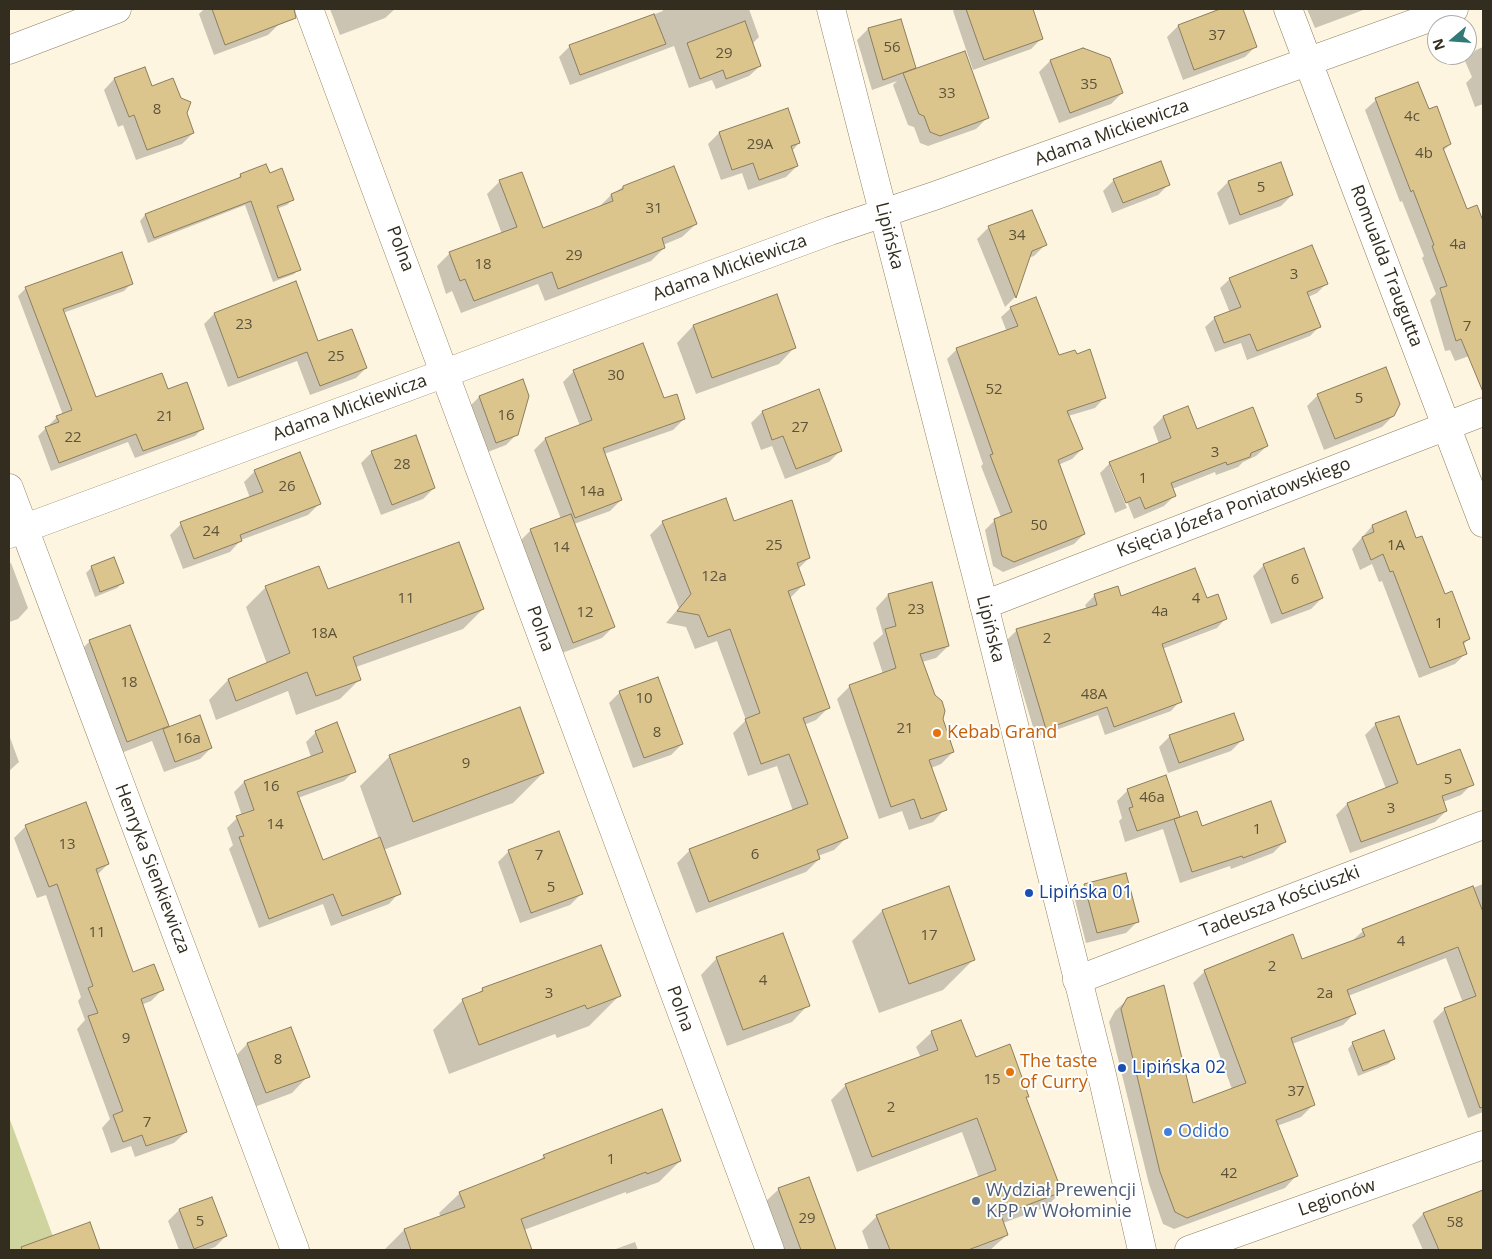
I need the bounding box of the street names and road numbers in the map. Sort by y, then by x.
street label: Adama Mickiewicza [1032,95,1192,171]
street label: Romualda Traugutta [1345,182,1427,350]
street label: Lipińska [870,200,908,272]
street label: Polna [381,223,419,275]
street label: Adama Mickiewicza [650,230,810,306]
street label: Adama Mickiewicza [270,370,430,446]
street label: Księcia Józefa Poniatowskiego [1114,453,1354,563]
street label: Lipińska [971,593,1009,665]
street label: Polna [522,603,558,655]
street label: Henryka Sienkiewicza [110,781,194,957]
street label: Tadeusza Kościuszki [1197,862,1363,942]
street label: Polna [662,983,698,1035]
street label: Legionów [1295,1175,1379,1221]

